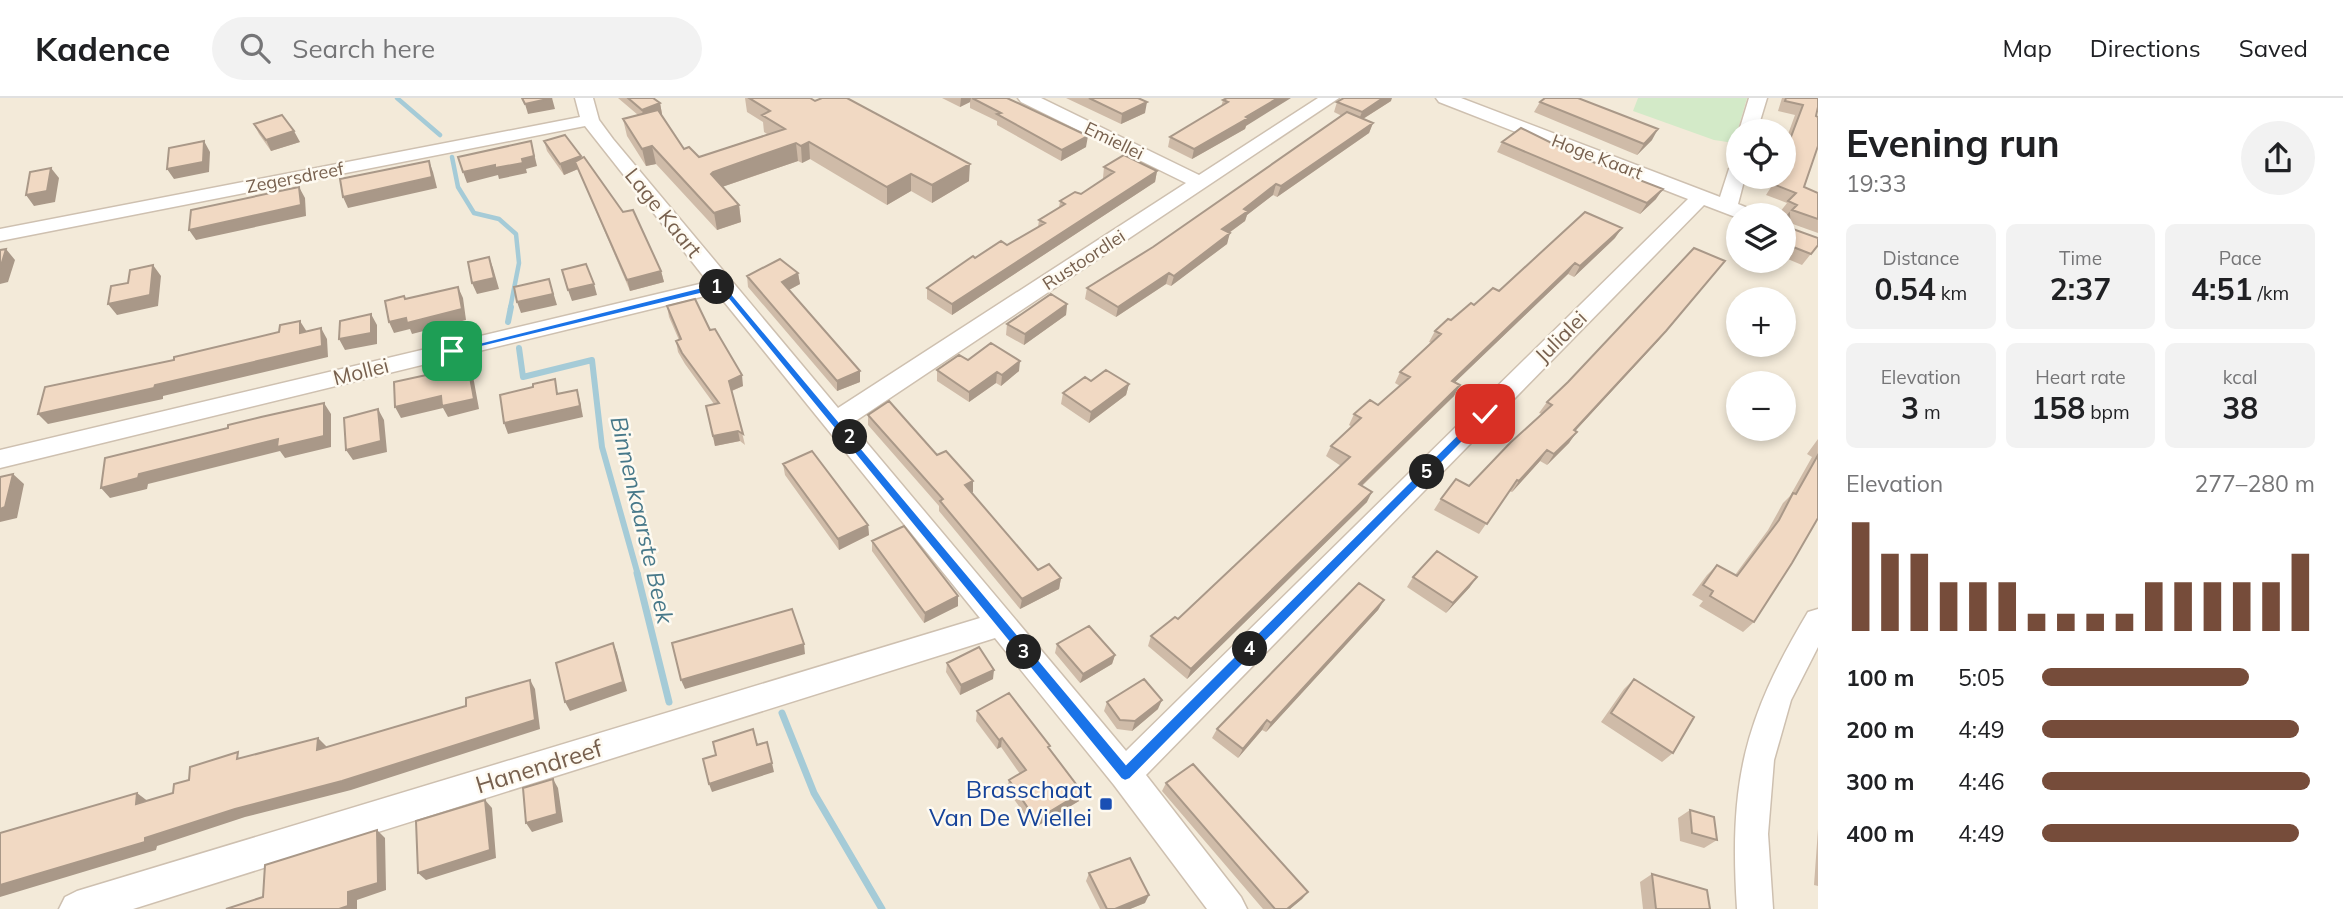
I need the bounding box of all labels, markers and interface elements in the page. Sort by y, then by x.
search box [212,17,702,80]
text: Kadence [35,28,170,69]
icon: search [236,29,274,67]
text: Search here [292,32,435,65]
text: Map [2002,33,2052,63]
text: Directions [2090,33,2201,63]
text: Saved [2239,33,2308,63]
street label: Emiellei [1081,116,1148,165]
map controls [1726,119,1796,441]
button: locate [1726,119,1796,189]
text: Evening run [1846,119,2060,167]
button: share [2241,121,2315,195]
street label: Hoge Kaart [1548,129,1646,184]
street label: Zegersdreef [244,157,347,198]
street label: Lage Kaart [620,162,708,262]
text: 19:33 [1846,169,1906,198]
button: layers [1726,203,1796,273]
street label: Rustoordlei [1038,224,1129,295]
text: Distance [1882,246,1959,270]
text: Time [2059,246,2102,270]
text: Pace [2219,246,2262,270]
pin: 1 [700,270,734,304]
text: 0.54 [1874,270,1936,308]
text: 2:37 [2050,270,2111,308]
text: 4:51 [2191,270,2252,308]
text: 1 [711,274,722,298]
text: km [1936,281,1967,305]
text: /km [2252,281,2289,305]
button: + [1726,287,1796,357]
street label: Julialei [1529,305,1592,368]
pin [422,321,482,381]
icon: arrive [433,332,471,370]
street label: Mollei [330,352,391,390]
text: Elevation [1881,365,1961,389]
text: Heart rate [2035,365,2126,389]
text: kcal [2223,365,2258,389]
button: − [1726,371,1796,441]
pin [1455,384,1515,444]
text: 3 [1901,389,1919,427]
text: 158 [2031,389,2085,427]
text: 38 [2222,389,2258,427]
icon: check [1466,395,1504,433]
text: m [1919,400,1941,424]
text: bpm [2085,400,2130,424]
water label: Binnenkaarste Beek [605,413,681,627]
pin: 2 [832,420,868,454]
text: 2 [844,424,855,448]
pin: 5 [1410,454,1444,490]
text: 5 [1421,459,1432,483]
text: Elevation [1846,469,1943,498]
text: 277–280 m [2194,469,2315,498]
pin: 4 [1232,632,1268,666]
pin: 3 [1006,634,1042,670]
text: 4 [1244,636,1255,660]
text: 3 [1018,639,1029,663]
text: 100 m [1846,663,1914,692]
text: 5:05 [1958,663,2005,692]
text: 200 m [1846,715,1914,744]
text: 4:49 [1958,715,2005,744]
street label: Hanendreef [472,732,607,800]
text: 300 m [1846,767,1914,796]
text: 4:46 [1958,767,2005,796]
place label: Brasschaat Van De Wiellei [929,774,1092,832]
marker: Brasschaat Van De Wiellei [1098,796,1114,812]
text: 400 m [1846,819,1914,848]
text: 4:49 [1958,819,2005,848]

